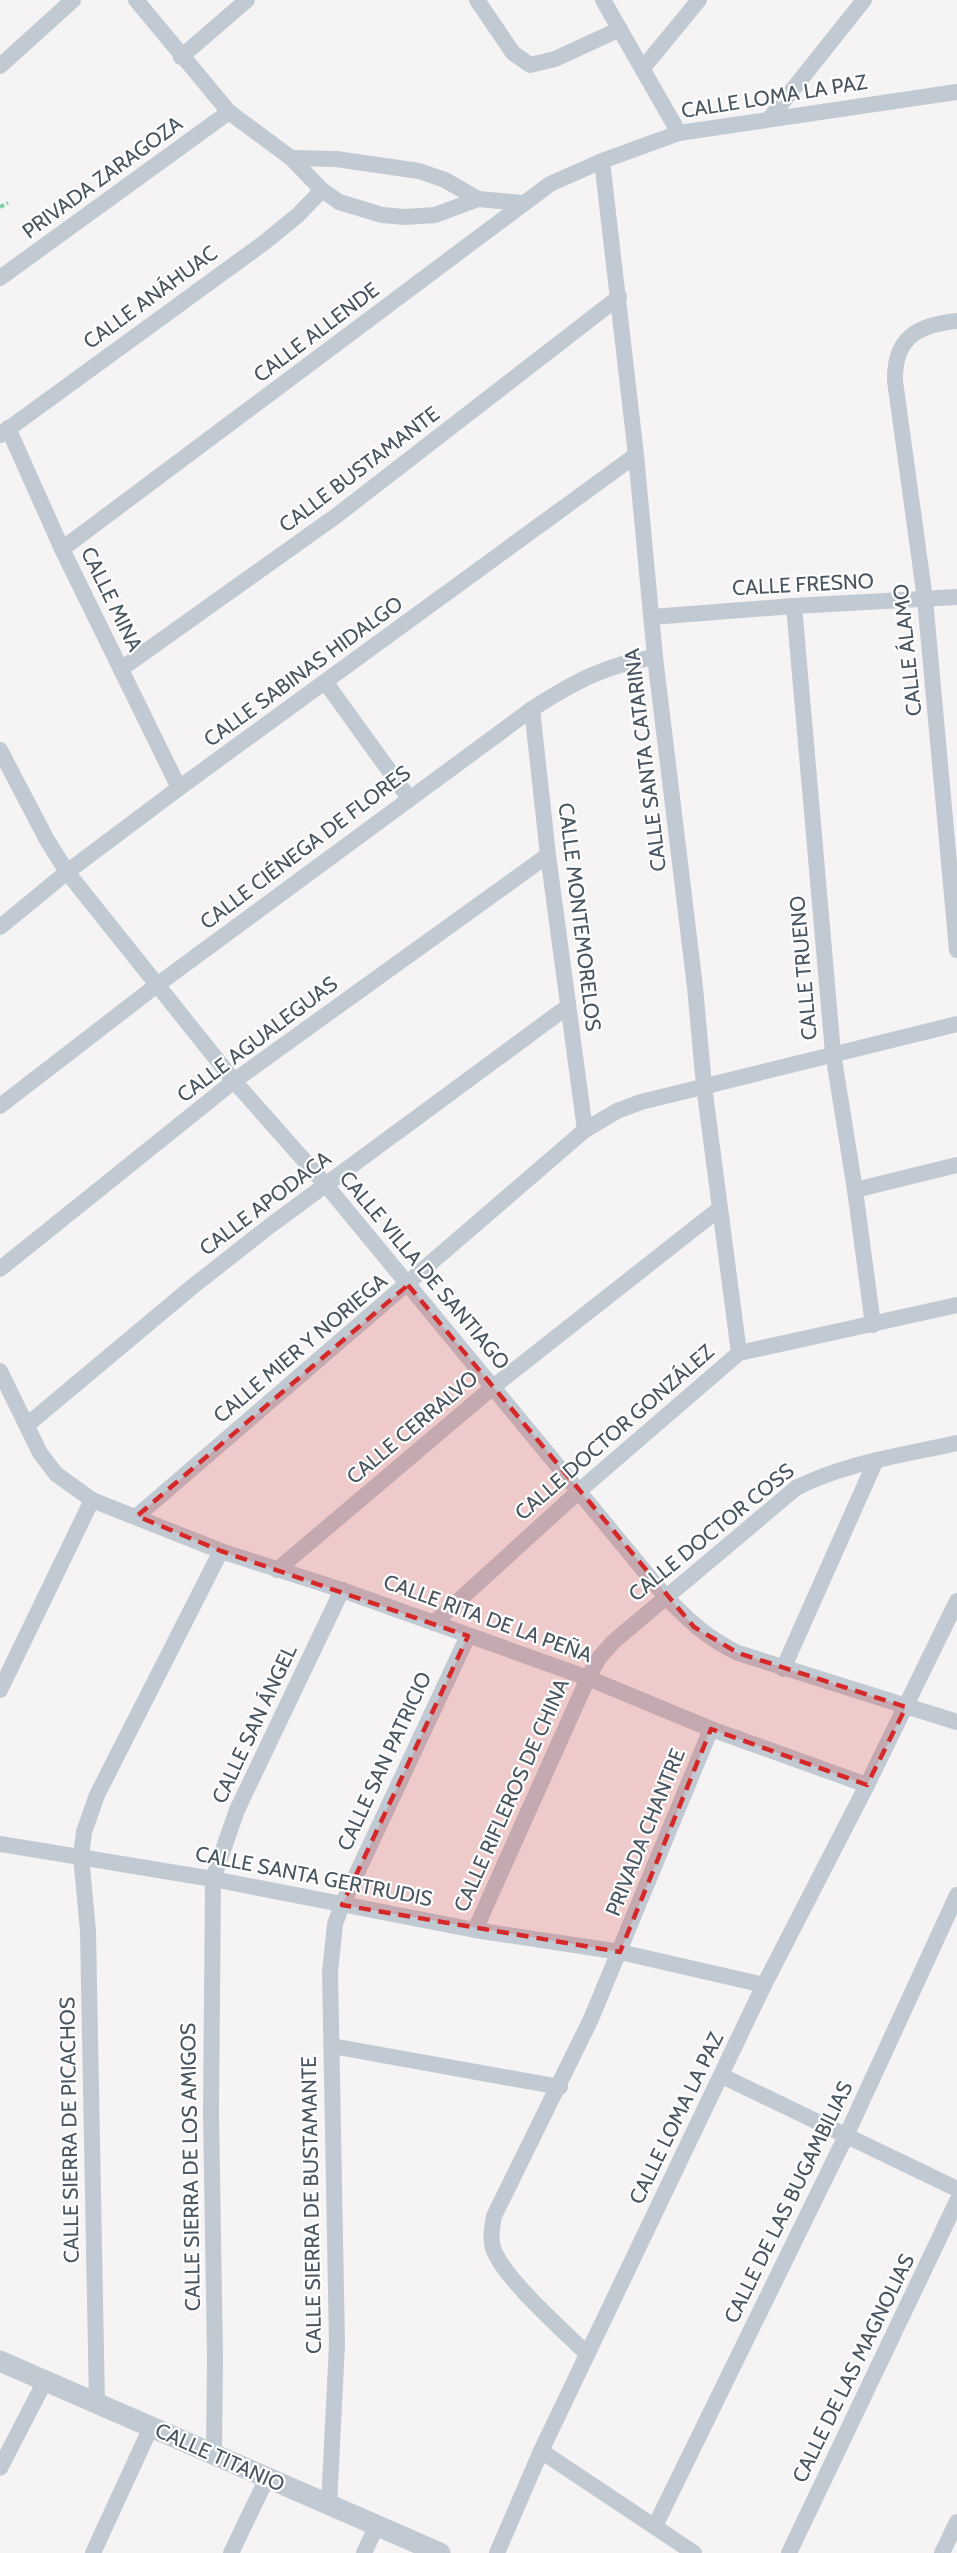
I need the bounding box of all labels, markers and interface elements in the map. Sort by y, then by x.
street label: CALLE LOMA LA PAZ [679,69,869,123]
street label: PRIVADA ZARAGOZA [17,111,187,243]
street label: CALLE ANÁHUAC [78,240,222,354]
street label: CALLE ALLENDE [248,277,384,387]
street label: CALLE BUSTAMANTE [274,401,444,537]
street label: CALLE MINA [76,543,148,655]
street label: CALLE FRESNO [732,568,874,600]
street label: CALLE ÁLAMO [888,583,926,717]
street label: CALLE SABINAS HIDALGO [199,590,407,752]
street label: CALLE SANTA CATARINA [619,647,671,873]
street label: CALLE CIÉNEGA DE FLORES [195,760,415,934]
street label: CALLE MONTEMORELOS [554,801,606,1033]
street label: CALLE TRUENO [784,895,822,1041]
street label: CALLE AGUALEGUAS [172,971,342,1107]
street label: CALLE APODACA [194,1145,336,1261]
street label: CALLE VILLA DE SANTIAGO [335,1166,515,1374]
street label: CALLE MIER Y NORIEGA [208,1268,392,1428]
street label: CALLE DOCTOR GONZÁLEZ [510,1339,719,1525]
street label: CALLE CERRALVO [341,1365,483,1489]
street label: CALLE DOCTOR COSS [623,1458,799,1606]
street label: CALLE RITA DE LA PEÑA [380,1568,596,1667]
street label: CALLE SAN ÁNGEL [206,1640,302,1807]
street label: CALLE SAN PATRICIO [332,1668,436,1854]
street label: CALLE RIFLEROS DE CHINA [448,1674,574,1916]
street label: PRIVADA CHANTRE [600,1745,690,1919]
street label: CALLE SANTA GERTRUDIS [193,1841,435,1911]
street label: CALLE SIERRA DE PICACHOS [54,1997,84,2263]
street label: CALLE SIERRA DE LOS AMIGOS [175,2023,205,2311]
street label: CALLE LOMA LA PAZ [624,2028,729,2208]
street label: CALLE SIERRA DE BUSTAMANTE [296,2056,326,2354]
street label: CALLE DE LAS BUGAMBILIAS [718,2077,858,2327]
street label: CALLE DE LAS MAGNOLIAS [787,2250,919,2486]
street label: CALLE TITANIO [151,2417,289,2497]

